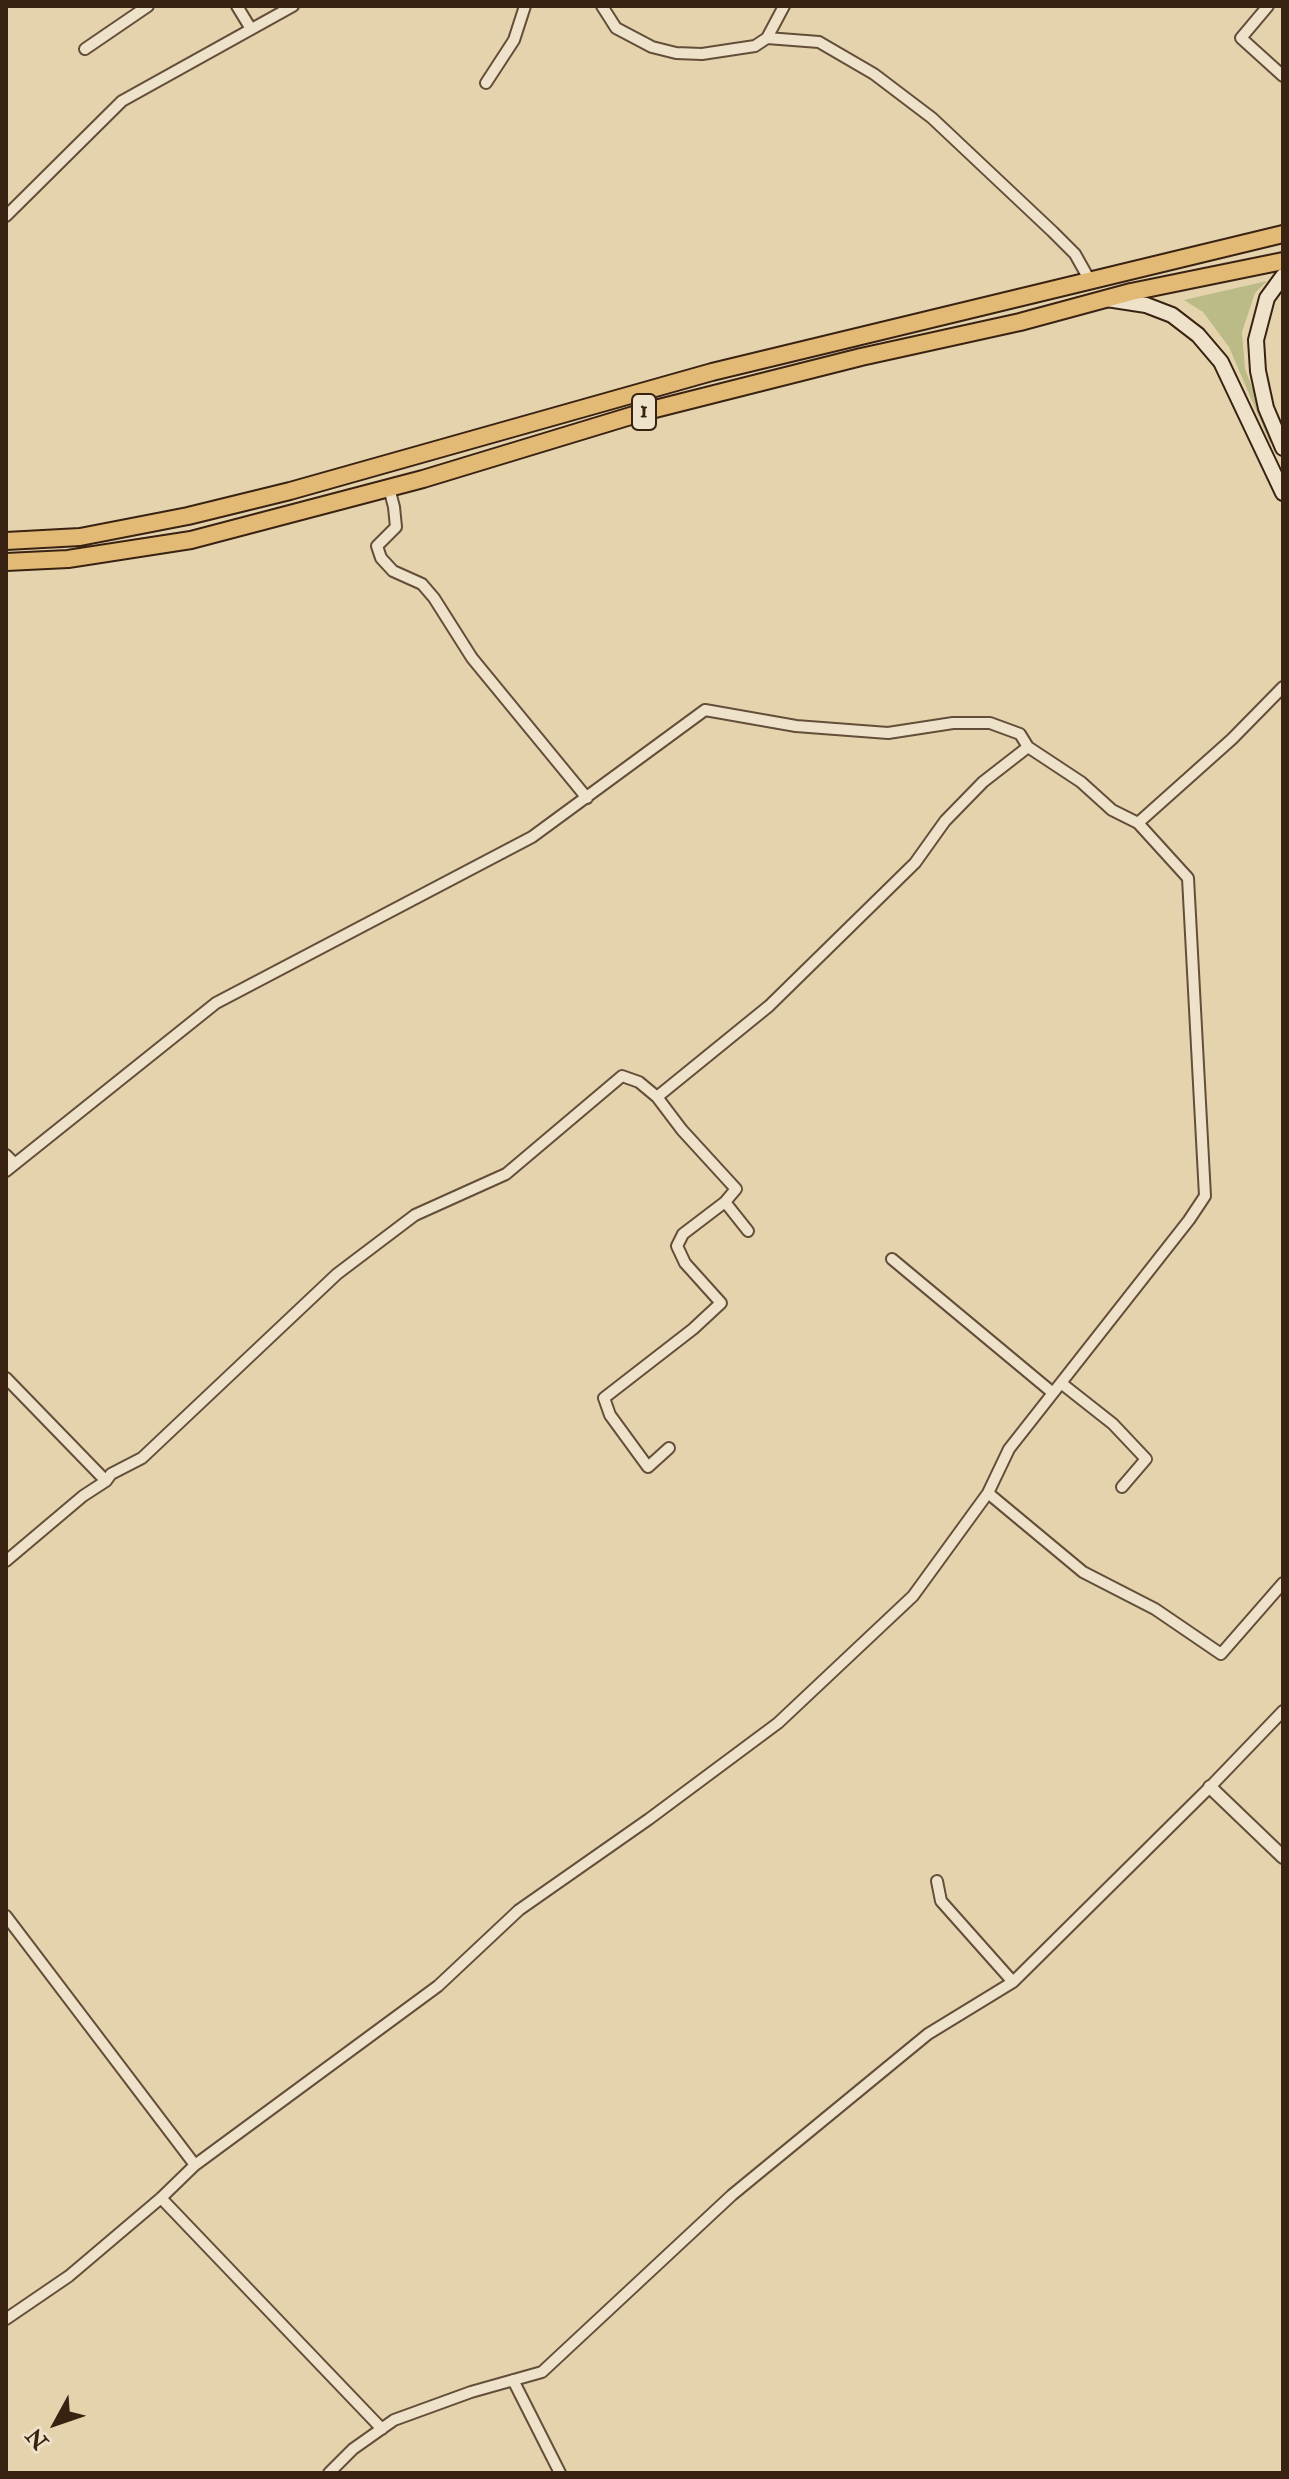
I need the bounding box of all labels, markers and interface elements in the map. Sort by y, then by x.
road number: 1 [632,394,656,430]
north arrow [16,2383,96,2463]
text: N [21,2422,55,2455]

